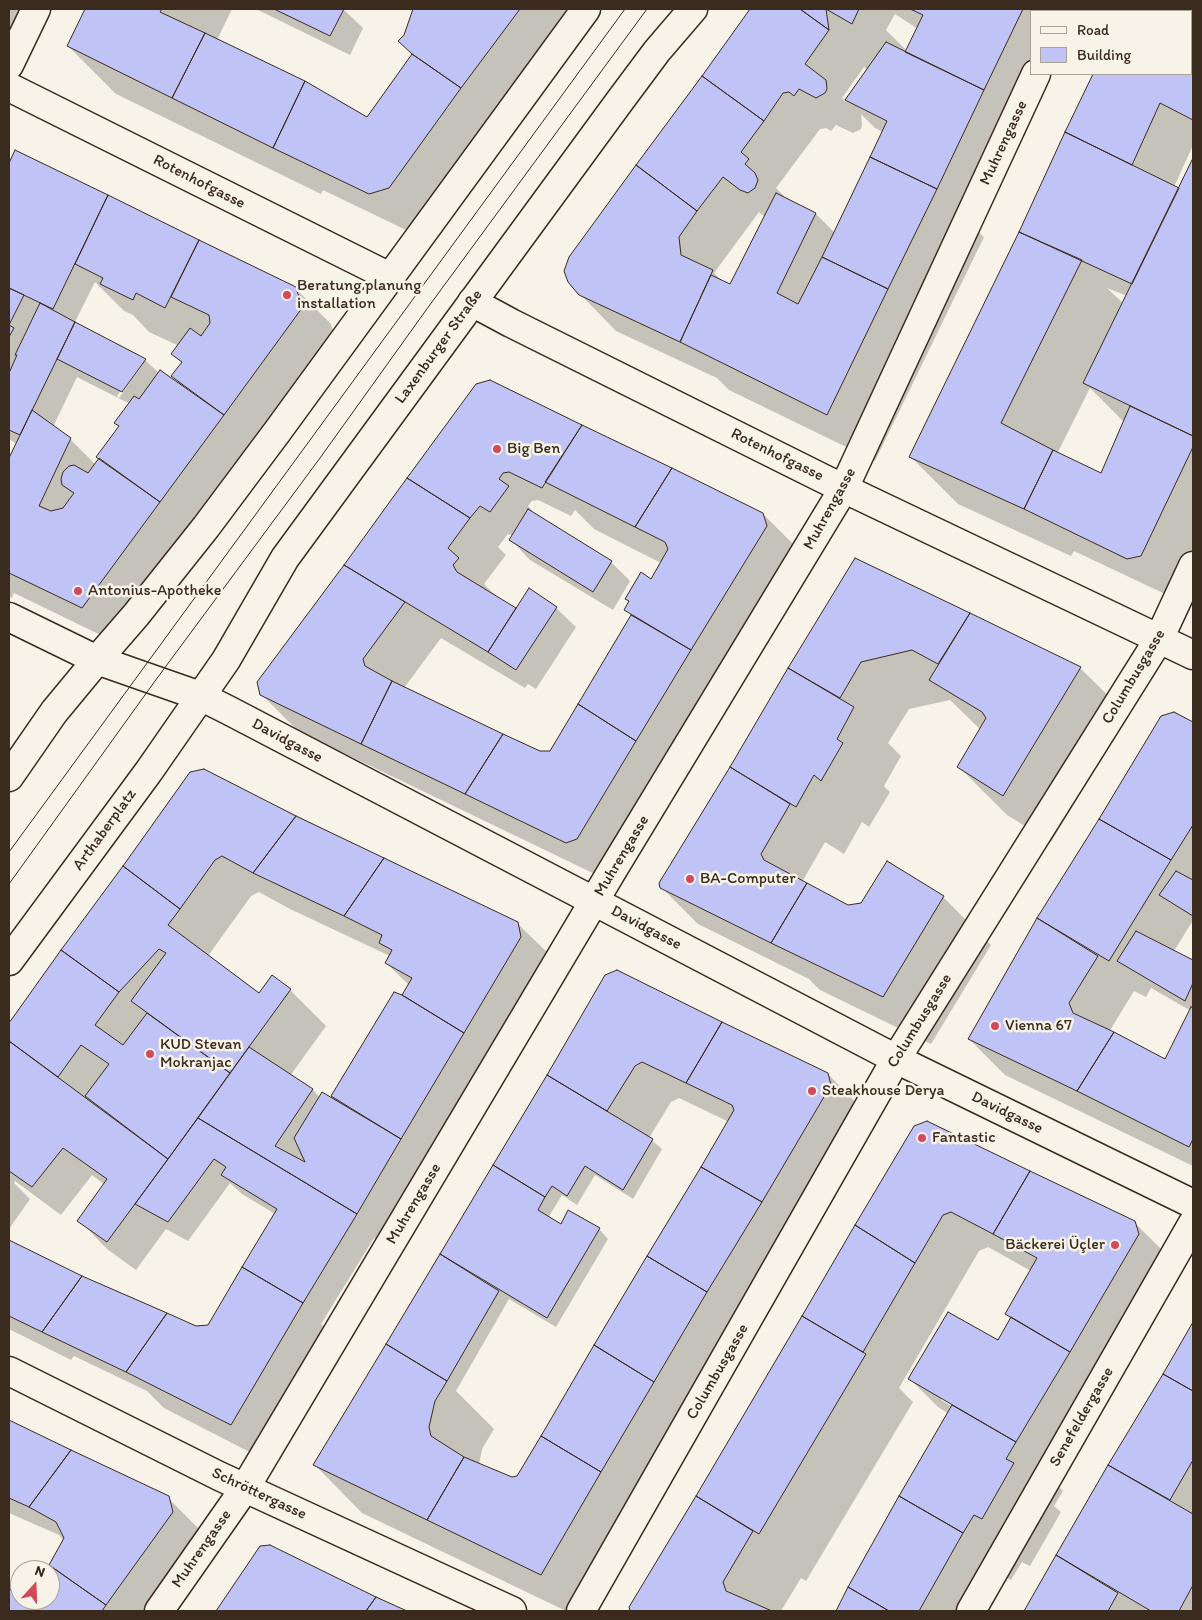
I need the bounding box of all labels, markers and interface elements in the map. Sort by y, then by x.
legend [1030,10,1192,75]
text: Road [1077,21,1109,39]
text: Building [1077,46,1131,64]
street label: Muhrengasse [976,98,1032,188]
street label: Rotenhofgasse [150,151,248,213]
place label: Beratung planung installation [297,276,421,314]
street label: Laxenburger Straße [391,286,487,408]
marker: Beratung planung installation [281,289,293,301]
street label: Rotenhofgasse [727,424,827,486]
place label: Big Ben [507,439,560,459]
marker: Big Ben [491,443,503,455]
street label: Muhrengasse [799,464,861,554]
place label: Antonius-Apotheke [88,581,221,601]
marker: Antonius-Apotheke [72,585,84,597]
street label: Columbusgasse [1098,626,1170,728]
street label: Davidgasse [248,714,326,768]
street label: Arthaberplatz [69,785,141,875]
street label: Muhrengasse [590,812,654,900]
place label: BA-Computer [700,869,796,889]
marker: BA-Computer [684,873,696,885]
street label: Davidgasse [607,901,685,955]
street label: Columbusgasse [883,970,957,1072]
place label: Vienna 67 [1005,1016,1072,1036]
marker: Vienna 67 [989,1020,1001,1032]
place label: KUD Stevan Mokranjac [160,1035,242,1073]
marker: KUD Stevan Mokranjac [144,1048,156,1060]
place label: Steakhouse Derya [822,1081,944,1101]
marker: Steakhouse Derya [806,1085,818,1097]
street label: Davidgasse [968,1087,1046,1139]
place label: Fantastic [932,1128,995,1148]
marker: Fantastic [916,1132,928,1144]
street label: Muhrengasse [382,1160,446,1248]
place label: Bäckerei Üçler [1005,1235,1105,1255]
marker: Bäckerei Üçler [1109,1239,1121,1251]
street label: Columbusgasse [683,1321,753,1423]
street label: Senefeldergasse [1046,1364,1118,1470]
street label: Schröttergasse [208,1464,310,1524]
street label: Muhrengasse [168,1506,236,1592]
north arrow [10,1560,60,1610]
text: N [33,1562,47,1581]

